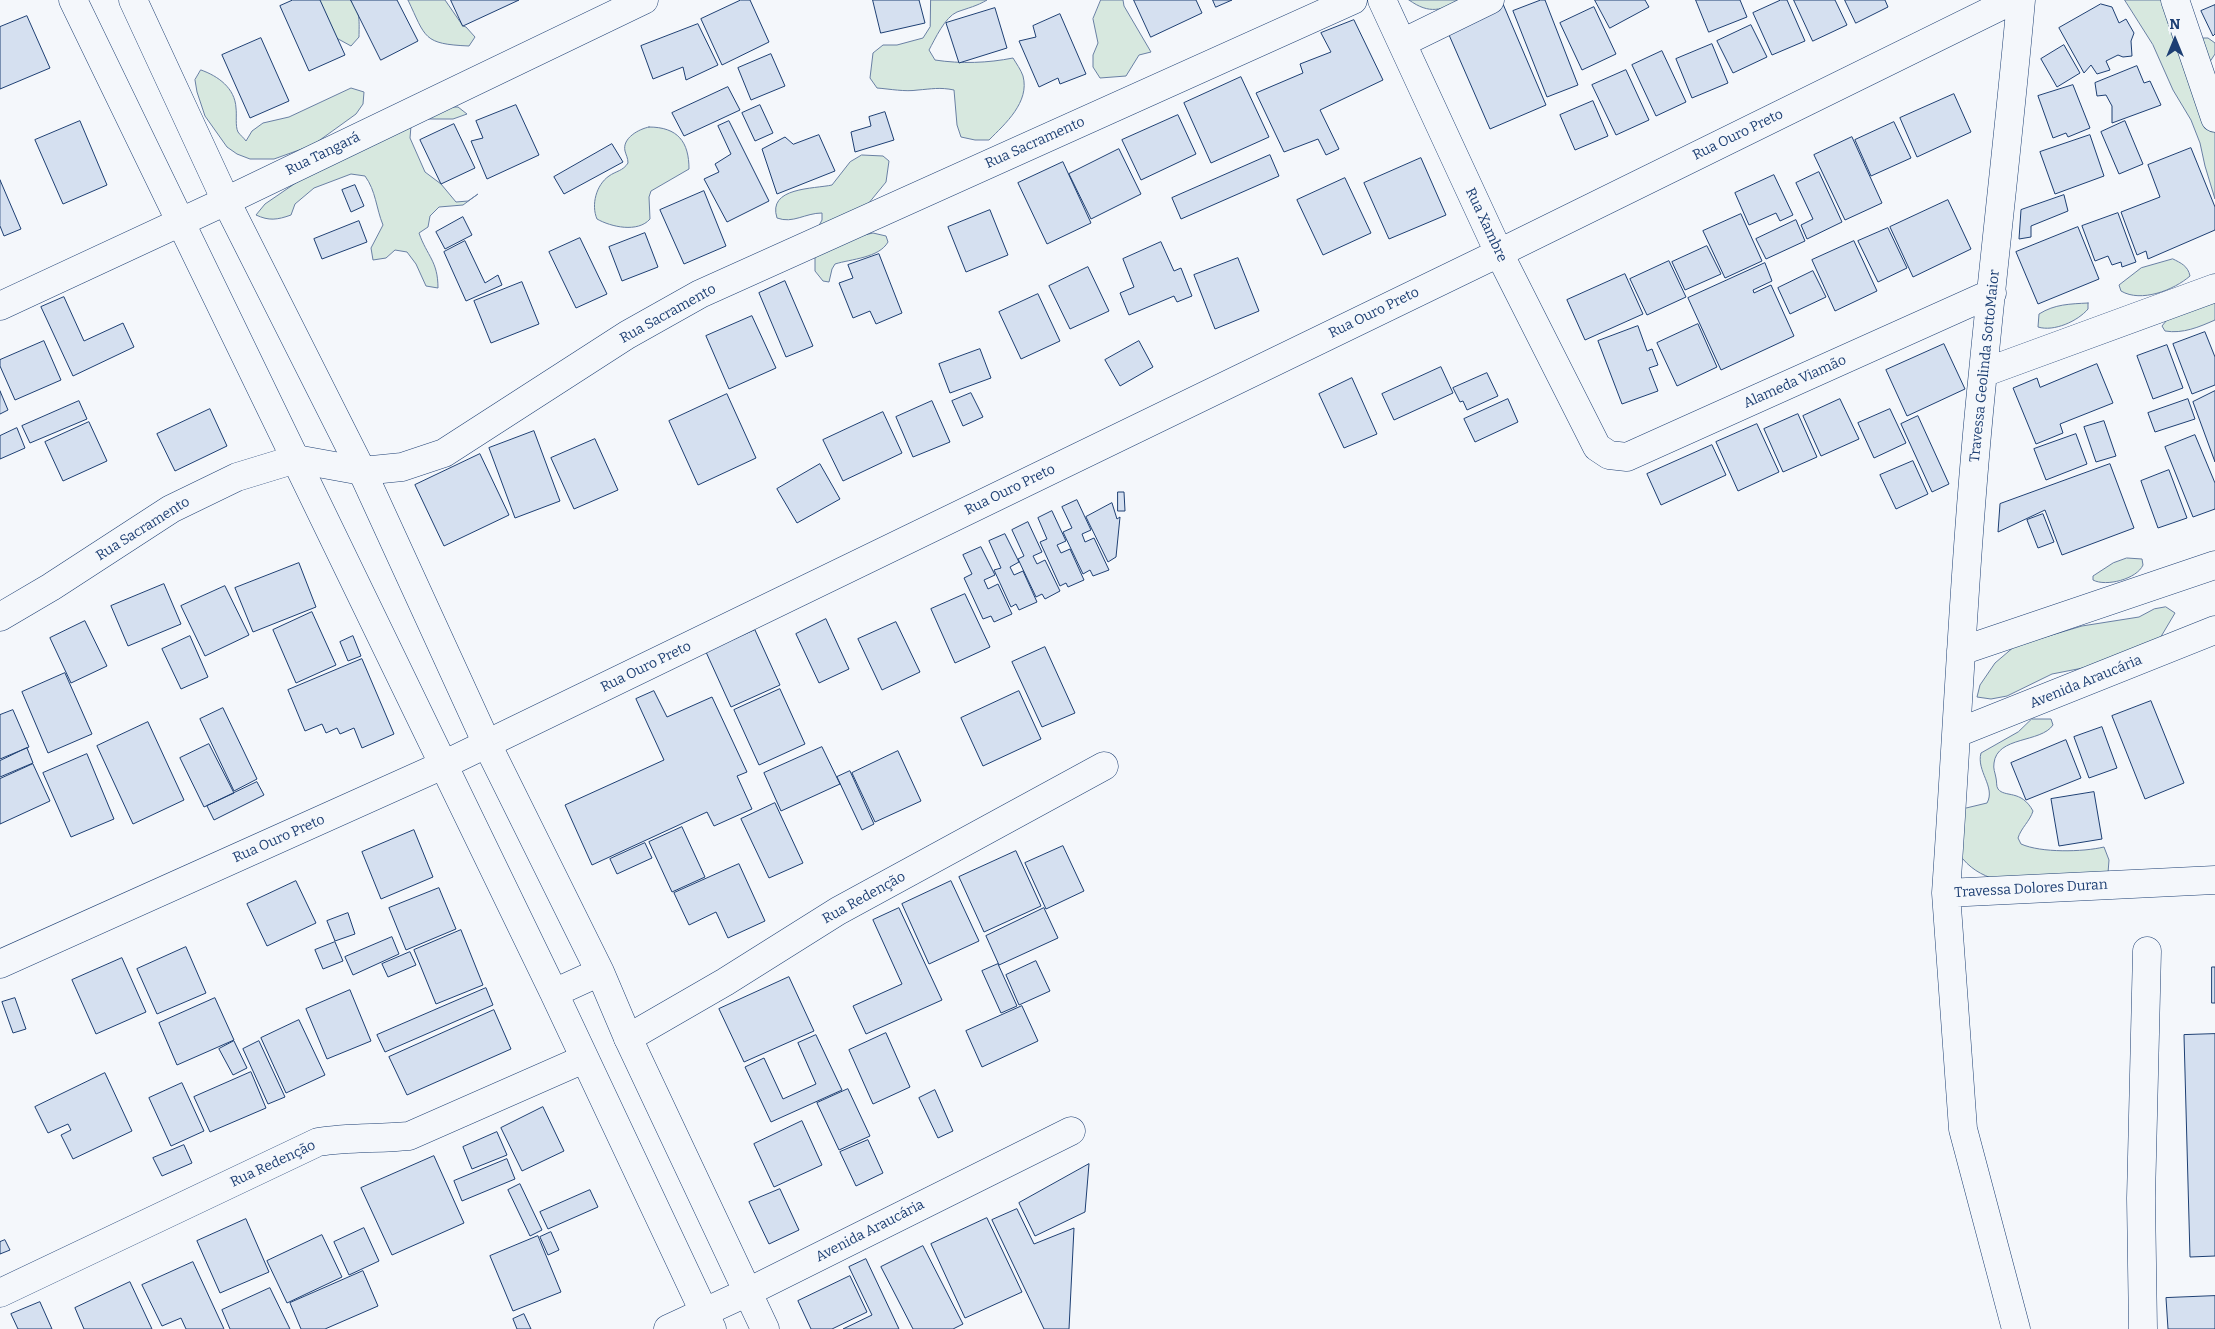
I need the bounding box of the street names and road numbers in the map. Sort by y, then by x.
street label: Rua Ouro Preto [1690,106,1786,164]
street label: Rua Sacramento [983,114,1087,172]
street label: Rua Tangará [283,129,363,179]
street label: Rua Xambre [1462,185,1510,265]
street label: Travessa Geolinda SottoMaior [1967,269,2003,463]
street label: Rua Sacramento [617,281,719,347]
street label: Rua Ouro Preto [1326,284,1422,342]
street label: Alameda Viamão [1741,352,1849,412]
street label: Rua Ouro Preto [962,461,1058,519]
street label: Rua Sacramento [93,494,193,564]
street label: Rua Ouro Preto [598,638,694,696]
street label: Avenida Araucária [2027,652,2145,712]
street label: Rua Ouro Preto [231,811,327,867]
street label: Rua Redenção [820,868,908,928]
street label: Travessa Dolores Duran [1954,877,2108,901]
street label: Rua Redenção [228,1137,318,1191]
street label: Avenida Araucária [813,1196,927,1266]

